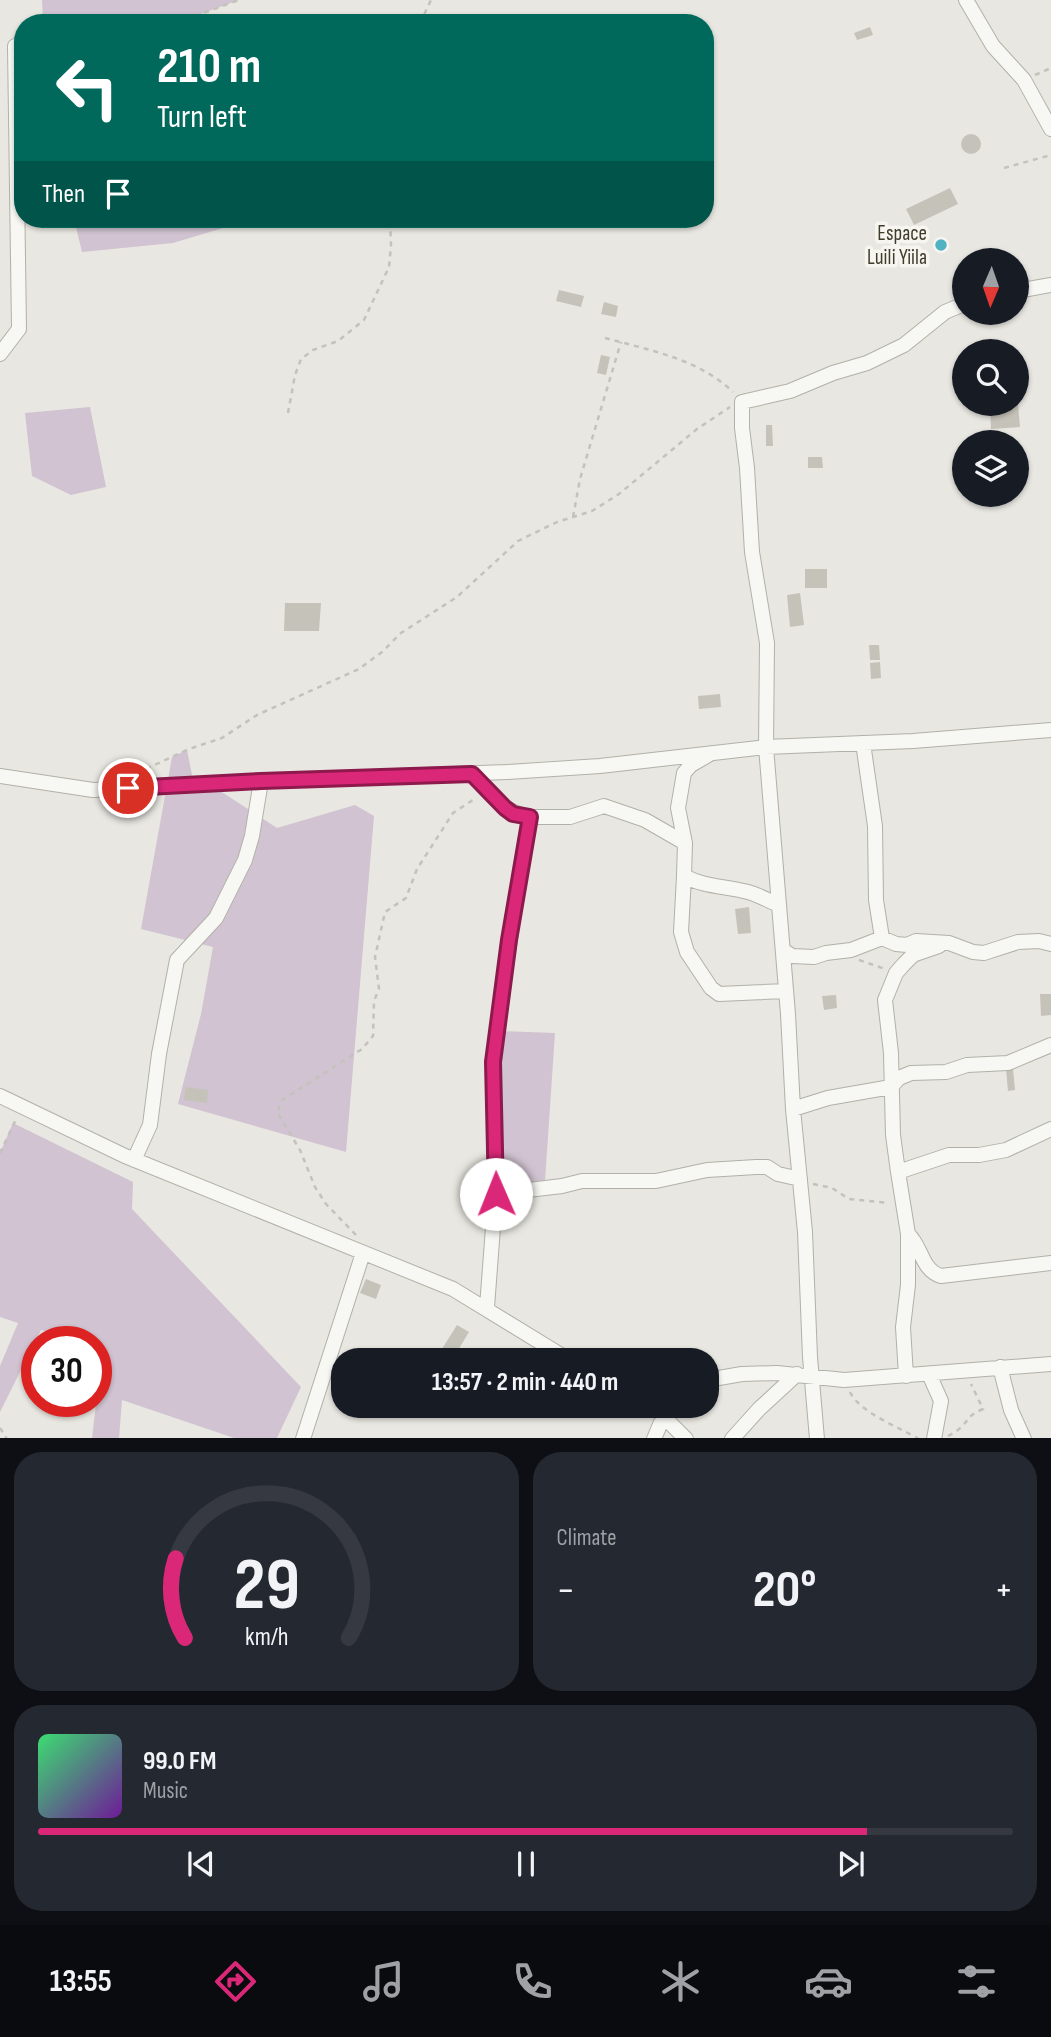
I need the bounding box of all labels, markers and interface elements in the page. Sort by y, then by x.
text: 210 m [157,38,261,97]
icon: left [42,42,133,133]
text: Turn left [157,98,247,137]
icon: arrive [99,175,137,213]
text: Then [42,179,85,210]
place label: Espace Luili Yiila [867,221,927,270]
marker: Espace Luili Yiila [933,237,949,253]
north arrow [952,248,1029,326]
map controls [952,248,1029,507]
button: search [952,339,1029,416]
button: layers [952,430,1029,507]
pin [98,758,158,818]
icon: arrive [109,769,147,807]
position arrow [459,1157,533,1231]
speed limit sign: 30 [21,1326,112,1417]
text: 13:57 · 2 min · 440 m [432,1367,618,1398]
text: Climate [557,1524,616,1552]
text: 29 [233,1542,299,1630]
text: 20° [753,1559,817,1622]
text: − [557,1568,575,1613]
text: + [994,1568,1013,1613]
text: km/h [245,1621,288,1652]
text: 99.0 FM [143,1746,216,1777]
text: Music [143,1777,188,1805]
icon: previous [182,1845,220,1883]
icon: pause [507,1845,545,1883]
icon: next [832,1845,870,1883]
icon: directions [211,1957,260,2006]
icon: music [359,1957,408,2006]
icon: phone [508,1957,557,2006]
icon: climate [656,1957,705,2006]
icon: car [804,1957,853,2006]
icon: filters [952,1957,1001,2006]
text: 13:55 [50,1962,112,2001]

